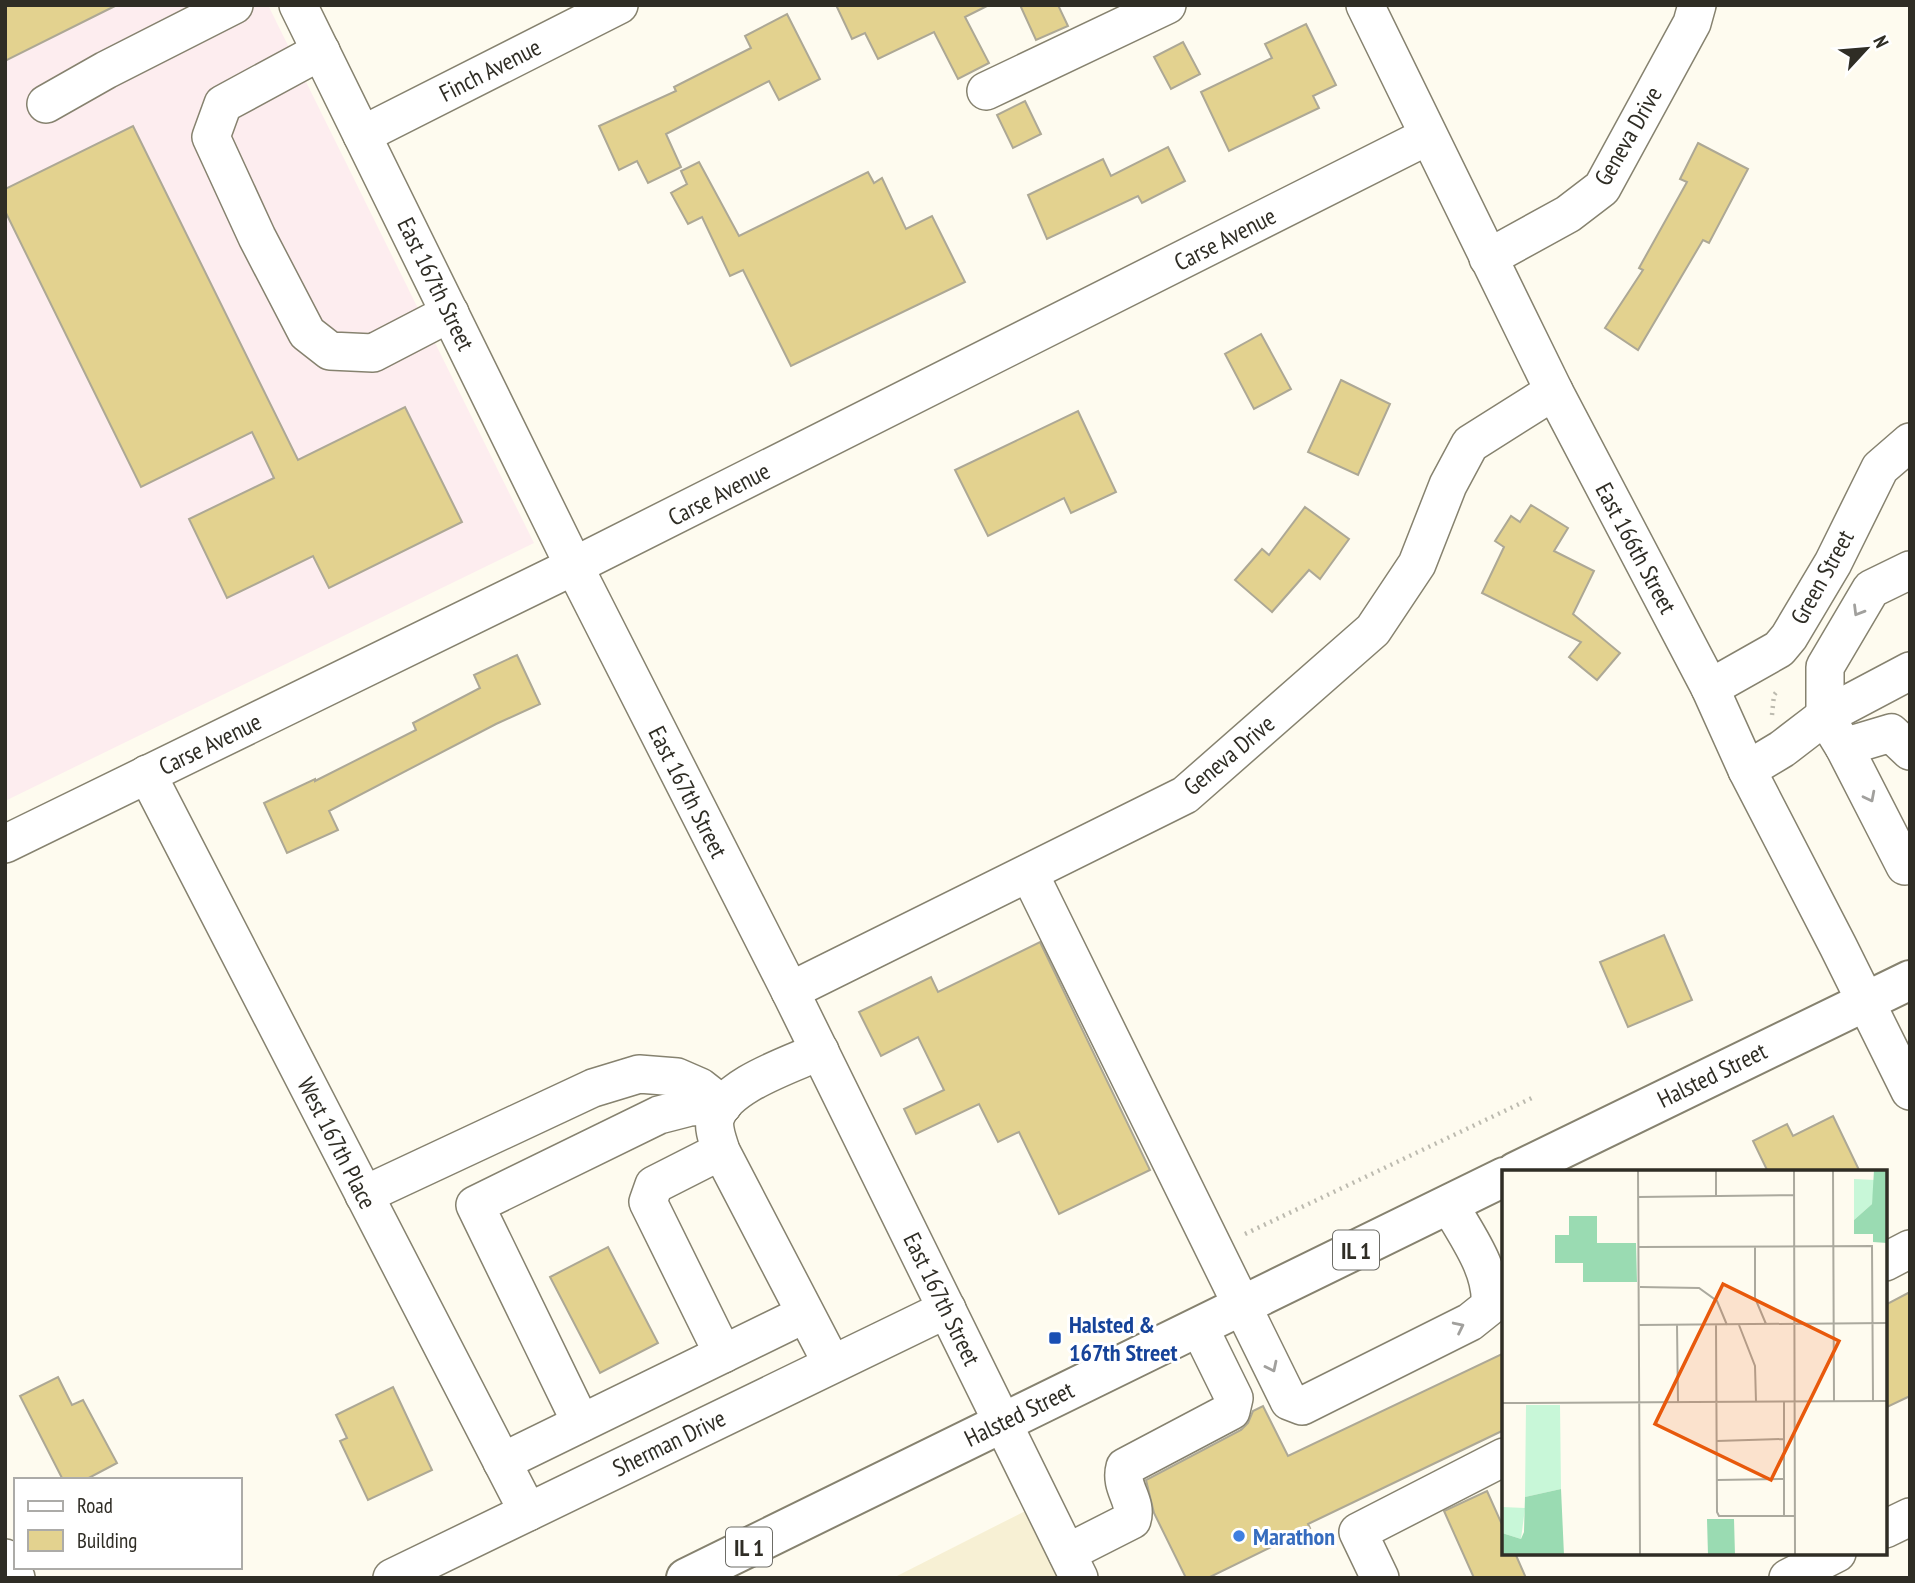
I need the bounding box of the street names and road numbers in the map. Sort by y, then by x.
street label: Finch Avenue [434,31,546,109]
street label: Geneva Drive [1587,81,1669,191]
street label: Carse Avenue [1169,200,1281,278]
street label: East 167th Street [391,213,482,356]
street label: Carse Avenue [663,455,775,533]
street label: East 166th Street [1589,477,1684,619]
street label: Green Street [1783,524,1861,630]
street label: Carse Avenue [154,706,266,782]
street label: Geneva Drive [1177,708,1281,802]
street label: East 167th Street [642,721,735,863]
street label: Halsted Street [1652,1035,1772,1115]
street label: West 167th Place [291,1072,383,1214]
street label: East 167th Street [897,1228,988,1371]
road number: IL 1 [1333,1231,1379,1270]
street label: Halsted Street [959,1374,1079,1454]
street label: Sherman Drive [607,1402,731,1484]
road number: IL 1 [726,1528,772,1566]

